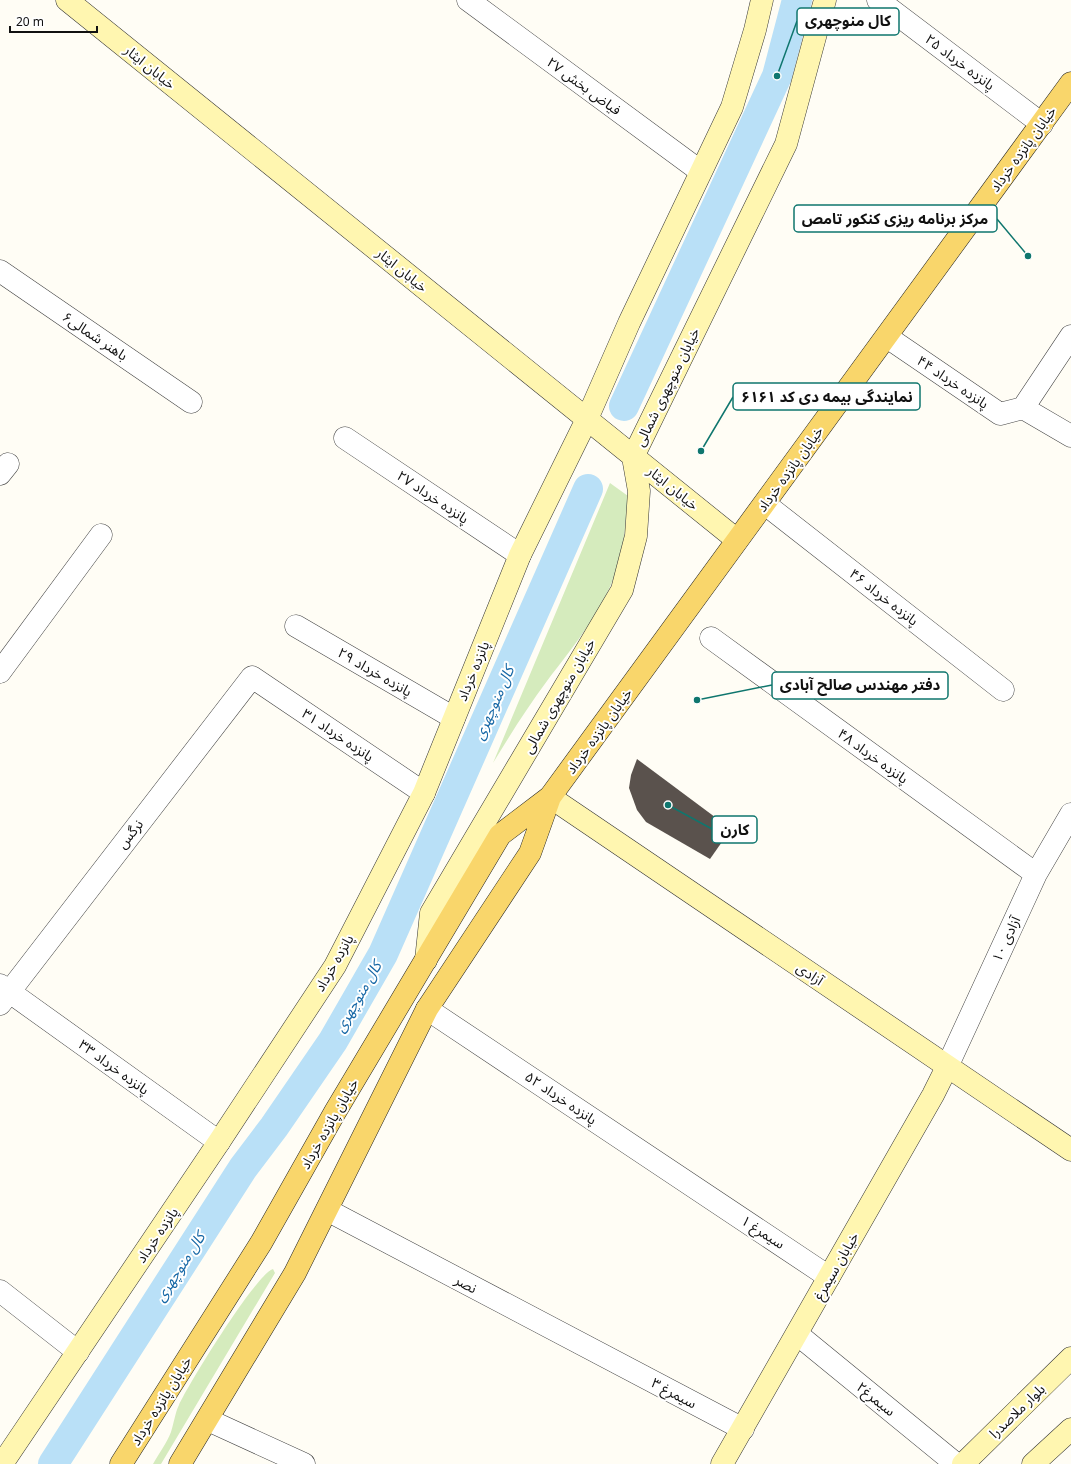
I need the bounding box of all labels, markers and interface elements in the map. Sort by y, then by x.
text: کال منوچهری [805,5,891,37]
scale bar [10,8,97,34]
callout: کال منوچهری [797,8,899,35]
text: 20 m [16,10,44,35]
street label: پانزده خرداد ۲۵ [918,26,1002,99]
street label: خیابان ایثار [116,36,182,98]
street label: فیاض بخش ۲۷ [540,49,628,124]
street label: خیابان پانزده خرداد [982,100,1065,199]
text: مرکز برنامه ریزی کنکور تامص [802,203,988,235]
callout: مرکز برنامه ریزی کنکور تامص [794,205,997,232]
street label: خیابان ایثار [368,239,434,301]
street label: باهنر شمالی۶ [56,303,134,370]
street label: خیابان منوچهری شمالی [626,323,709,452]
street label: پانزده خرداد ۴۴ [910,347,995,418]
text: نمایندگی بیمه دی کد ۶۱۶۱ [741,381,913,413]
callout: نمایندگی بیمه دی کد ۶۱۶۱ [733,383,920,410]
street label: خیابان پانزده خرداد [749,420,832,519]
street label: خیابان ایثار [639,457,705,519]
street label: پانزده خرداد ۲۷ [390,462,475,533]
street label: پانزده خرداد ۴۶ [842,560,925,634]
street label: خیابان منوچهری شمالی [514,633,604,760]
street label: پانزده خرداد [448,636,499,706]
street label: پانزده خرداد ۲۹ [332,639,418,706]
water label: کال منوچهری [463,658,526,745]
text: دفتر مهندس صالح آبادی [780,669,941,701]
callout: دفتر مهندس صالح آبادی [772,672,948,699]
street label: خیابان پانزده خرداد [558,682,641,781]
street label: پانزده خرداد ۳۱ [295,700,380,771]
street label: پانزده خرداد ۴۸ [831,720,915,792]
street label: نرگس [109,812,152,856]
text: کارن [721,814,750,846]
callout: کارن [712,816,757,843]
street label: آزادی ۱۰ [983,910,1030,967]
street label: پانزده خرداد [306,929,363,998]
water label: کال منوچهری [324,952,393,1039]
street label: آزادی [790,954,830,995]
street label: پانزده خرداد ۳۳ [72,1031,156,1103]
street label: پانزده خرداد ۵۲ [518,1063,603,1134]
street label: خیابان پانزده خرداد [291,1073,367,1176]
street label: پانزده خرداد [128,1201,187,1270]
street label: سیمرغ ۱ [734,1207,791,1258]
water label: کال منوچهری [145,1223,216,1309]
street label: خیابان سیمرغ [805,1226,868,1306]
street label: نصر [448,1266,483,1303]
street label: خیابان پانزده خرداد [122,1350,201,1452]
street label: سیمرغ ۳ [646,1369,702,1418]
street label: سیمرغ۲ [849,1374,902,1425]
street label: بلوار ملاصدرا [982,1376,1053,1446]

